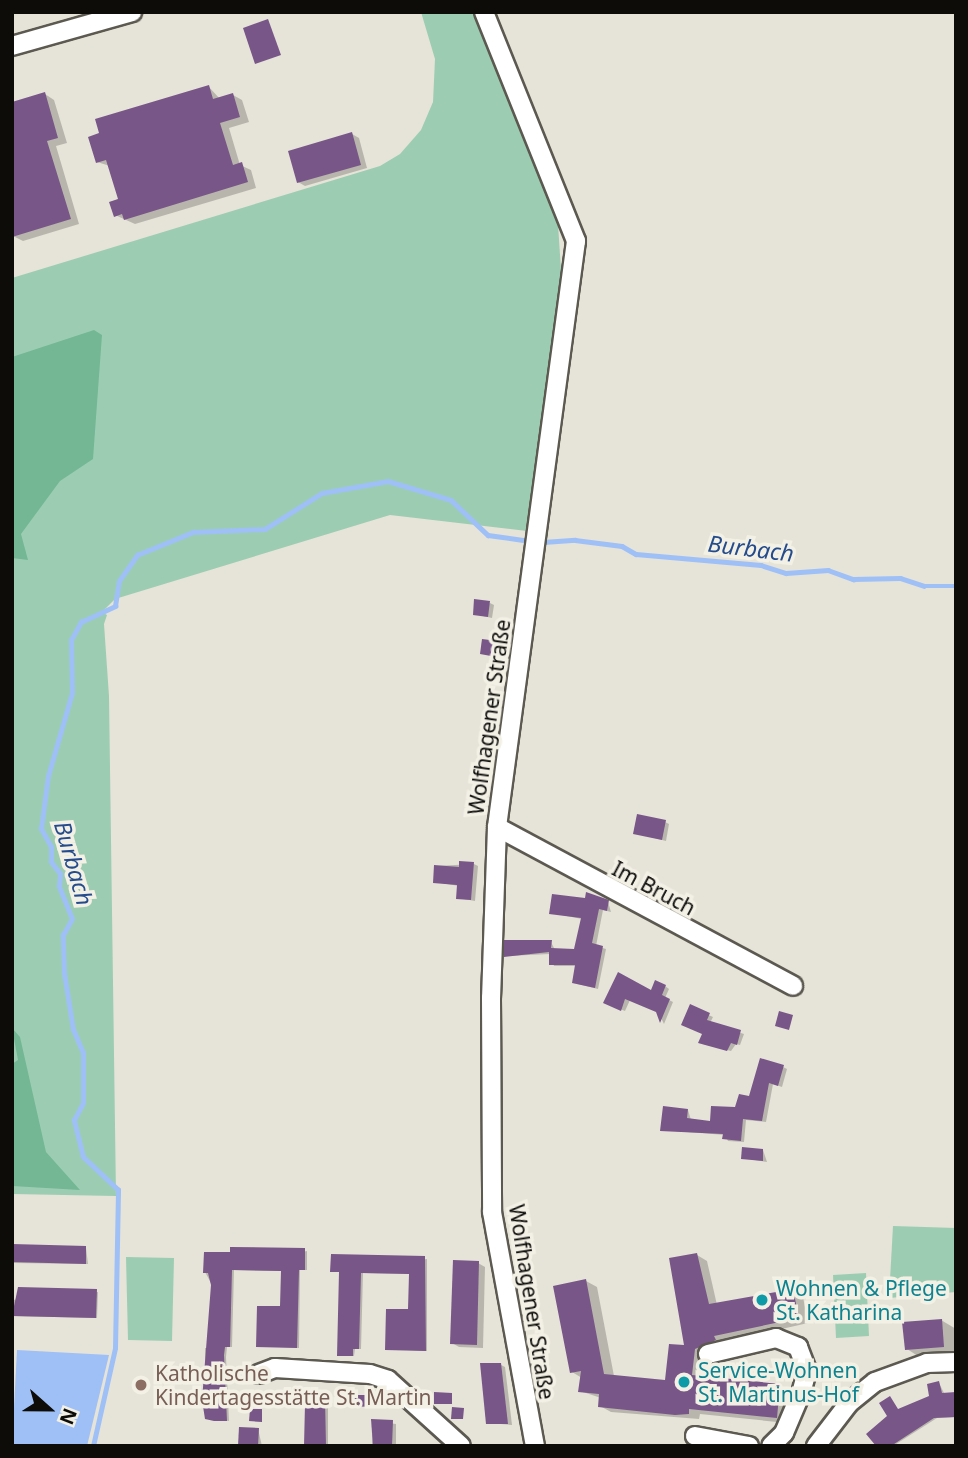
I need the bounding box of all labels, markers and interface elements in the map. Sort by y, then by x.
water label: Burbach [706,529,796,567]
street label: Wolfhagener Straße [463,618,515,816]
water label: Burbach [49,818,99,908]
street label: Im Bruch [608,856,700,920]
street label: Wolfhagener Straße [504,1203,560,1401]
place label: Wohnen & Pflege St. Katharina [776,1275,947,1325]
marker: Wohnen & Pflege St. Katharina [754,1292,770,1308]
place label: Service-Wohnen St. Martinus-Hof [698,1357,859,1407]
place label: Katholische Kindertagesstätte St. Martin [155,1360,432,1410]
north arrow [14,1374,84,1444]
marker: Service-Wohnen St. Martinus-Hof [676,1374,692,1390]
marker: Katholische Kindertagesstätte St. Martin [133,1377,149,1393]
text: N [54,1405,84,1428]

